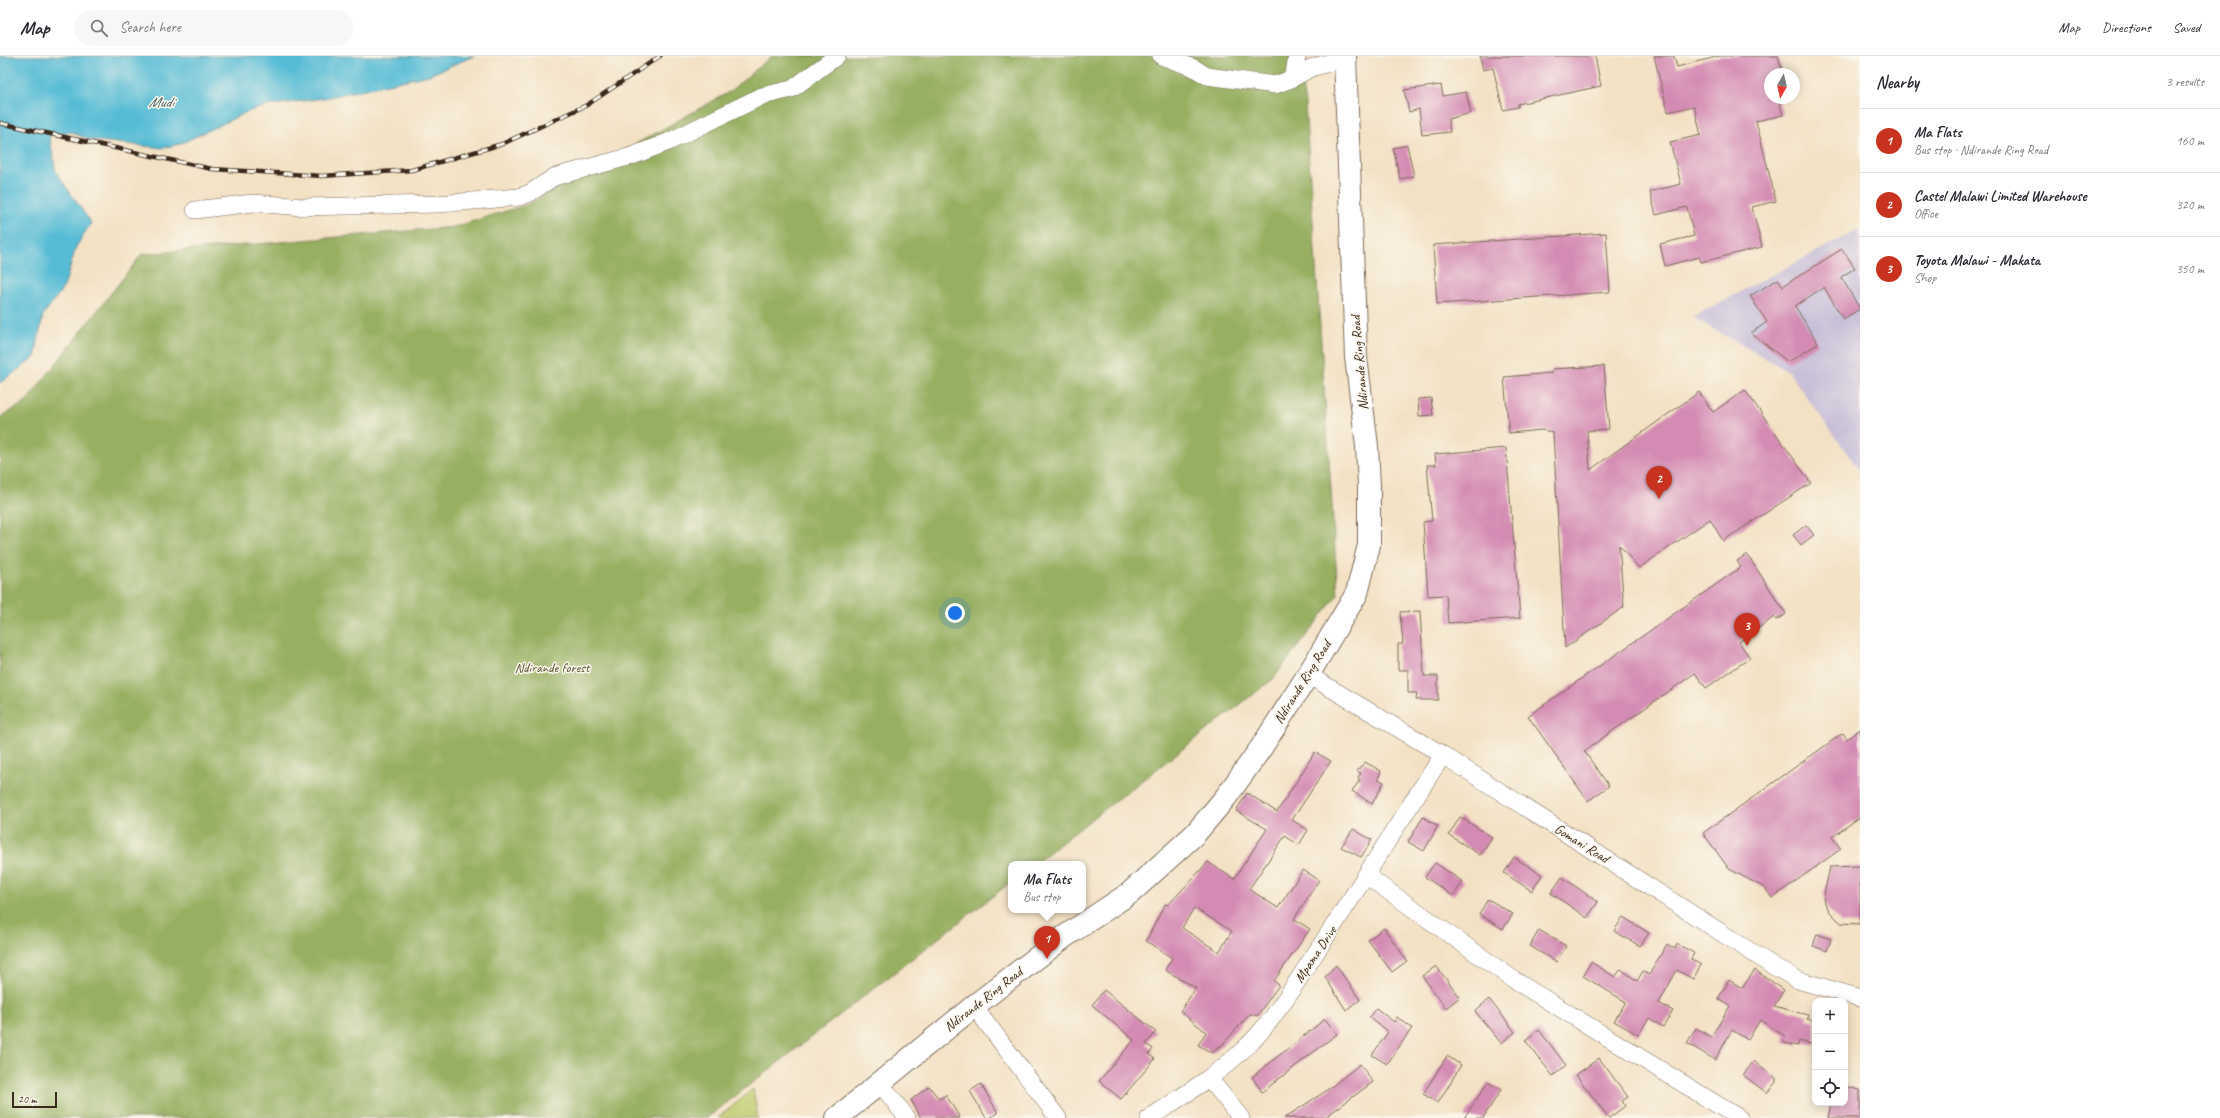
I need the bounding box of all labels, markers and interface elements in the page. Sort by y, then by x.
search box [74,10,354,46]
text: Map [20,16,50,40]
icon: search [88,17,110,39]
text: Search here [120,18,181,37]
text: Map [2059,19,2080,36]
text: Directions [2102,19,2151,36]
text: Saved [2173,19,2200,36]
north arrow [1764,68,1800,104]
text: Nearby [1876,72,1919,93]
text: 3 results [2166,74,2204,90]
water label: Mudi [149,93,178,112]
text: Ma Flats [1914,123,1961,142]
text: 1 [1886,133,1892,149]
text: 160 m [2176,133,2204,149]
text: Bus stop · Ndirande Ring Road [1914,142,2048,158]
text: Castel Malawi Limited Warehouse [1914,187,2087,206]
text: 2 [1886,197,1892,213]
text: 320 m [2176,197,2204,213]
text: Office [1914,206,1938,222]
text: Toyota Malawi - Makata [1914,251,2040,270]
text: 3 [1886,261,1892,277]
text: 350 m [2176,261,2204,277]
text: Shop [1914,270,1936,286]
street label: Ndirande Ring Road [1347,312,1372,411]
pin: 2 [1646,466,1672,499]
your location [945,603,965,623]
pin: 3 [1734,613,1760,646]
street label: Ndirande Ring Road [1270,635,1336,727]
park label: Ndirande forest [515,659,591,676]
street label: Gomani Road [1551,820,1614,868]
popup [1008,861,1086,913]
text: Ma Flats [1023,870,1071,889]
text: Bus stop [1023,889,1061,905]
street label: Mpama Drive [1290,922,1341,986]
pin: 1 [1034,926,1060,959]
street label: Ndirande Ring Road [941,962,1028,1035]
map controls [1812,998,1848,1106]
button: + [1812,998,1848,1034]
button: − [1812,1034,1848,1070]
button: locate [1812,1070,1848,1106]
scale bar [12,1090,57,1109]
text: 20 m [18,1092,37,1106]

